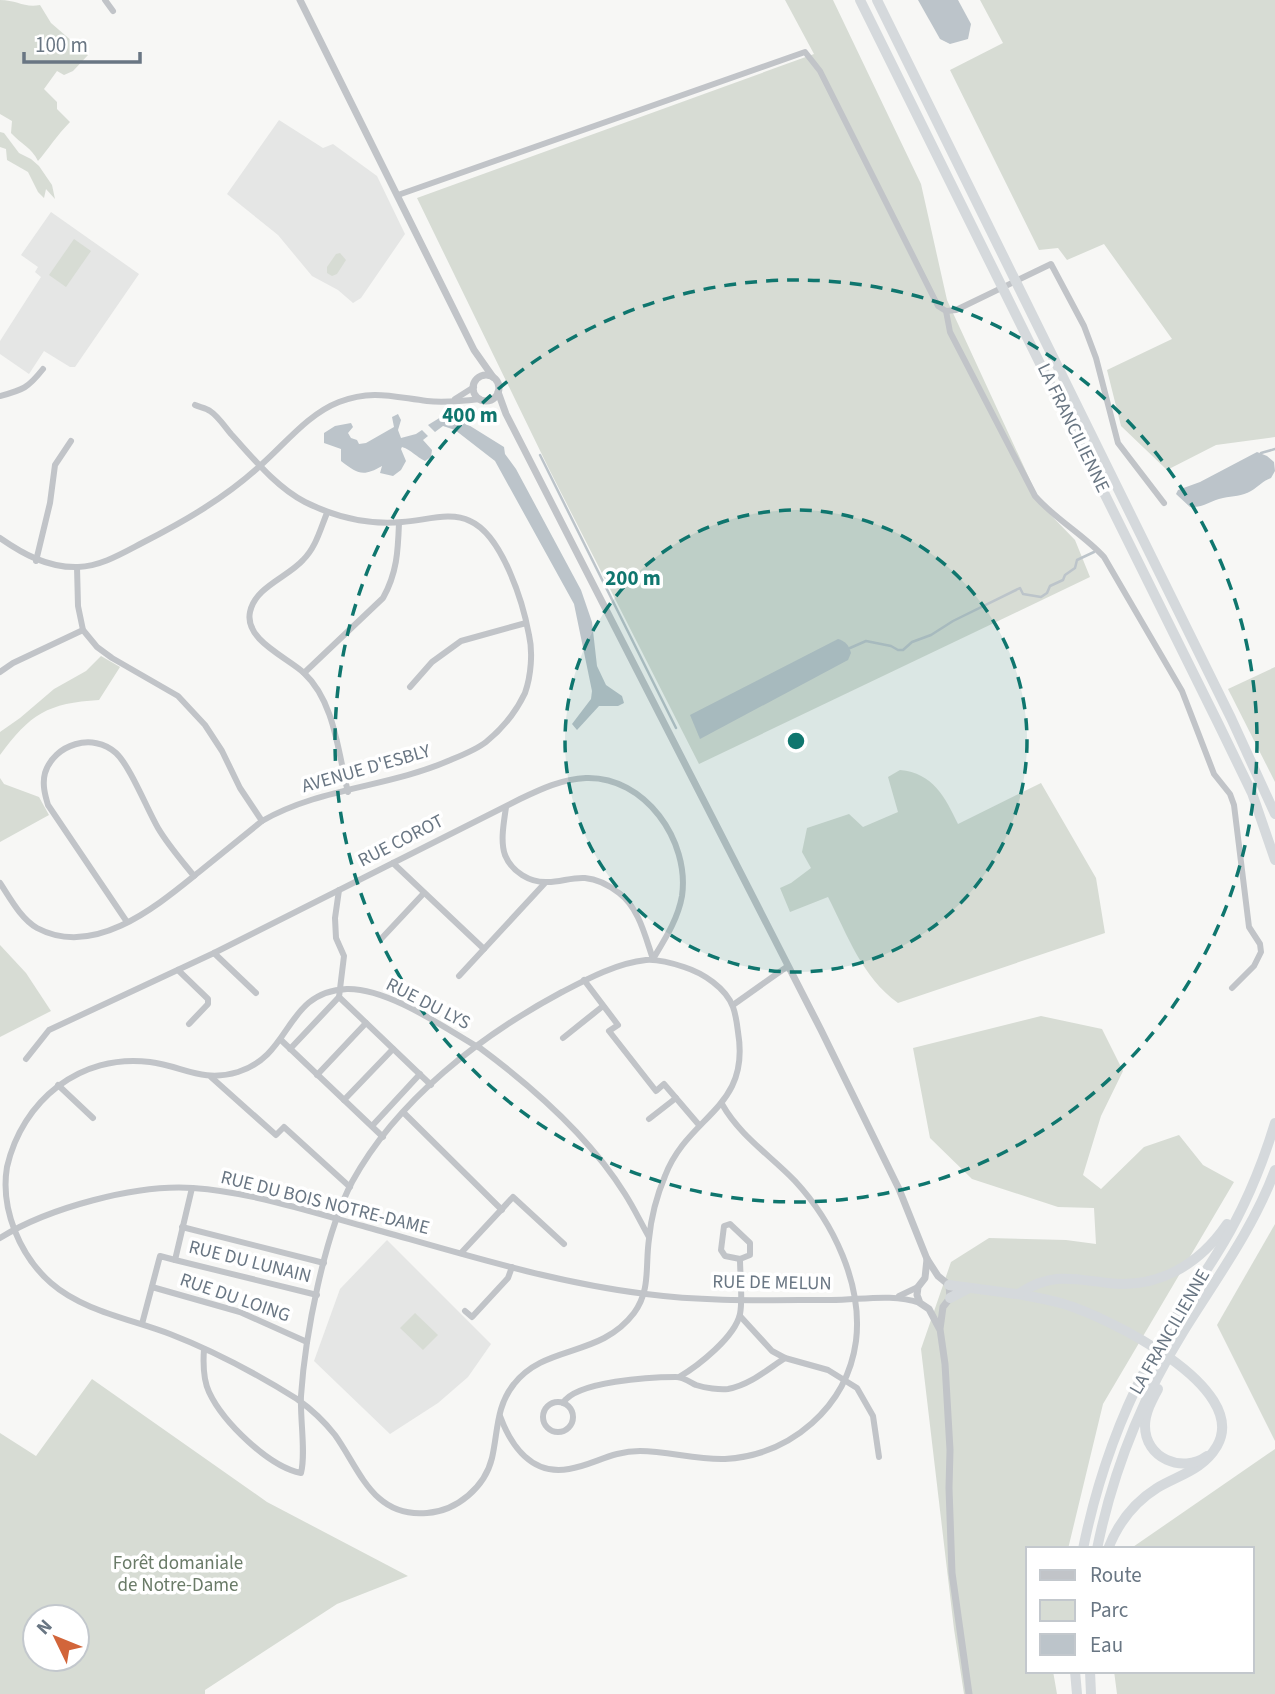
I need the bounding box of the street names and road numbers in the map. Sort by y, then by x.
street label: LA FRANCILIENNE [1030,359,1116,497]
street label: AVENUE D'ESBLY [298,737,434,800]
street label: RUE COROT [353,808,449,874]
street label: RUE DU LYS [381,971,475,1037]
street label: RUE DU BOIS NOTRE-DAME [218,1164,432,1242]
street label: RUE DU LUNAIN [186,1234,314,1290]
street label: LA FRANCILIENNE [1123,1264,1217,1400]
street label: RUE DU LOING [176,1267,294,1329]
street label: RUE DE MELUN [712,1268,832,1298]

